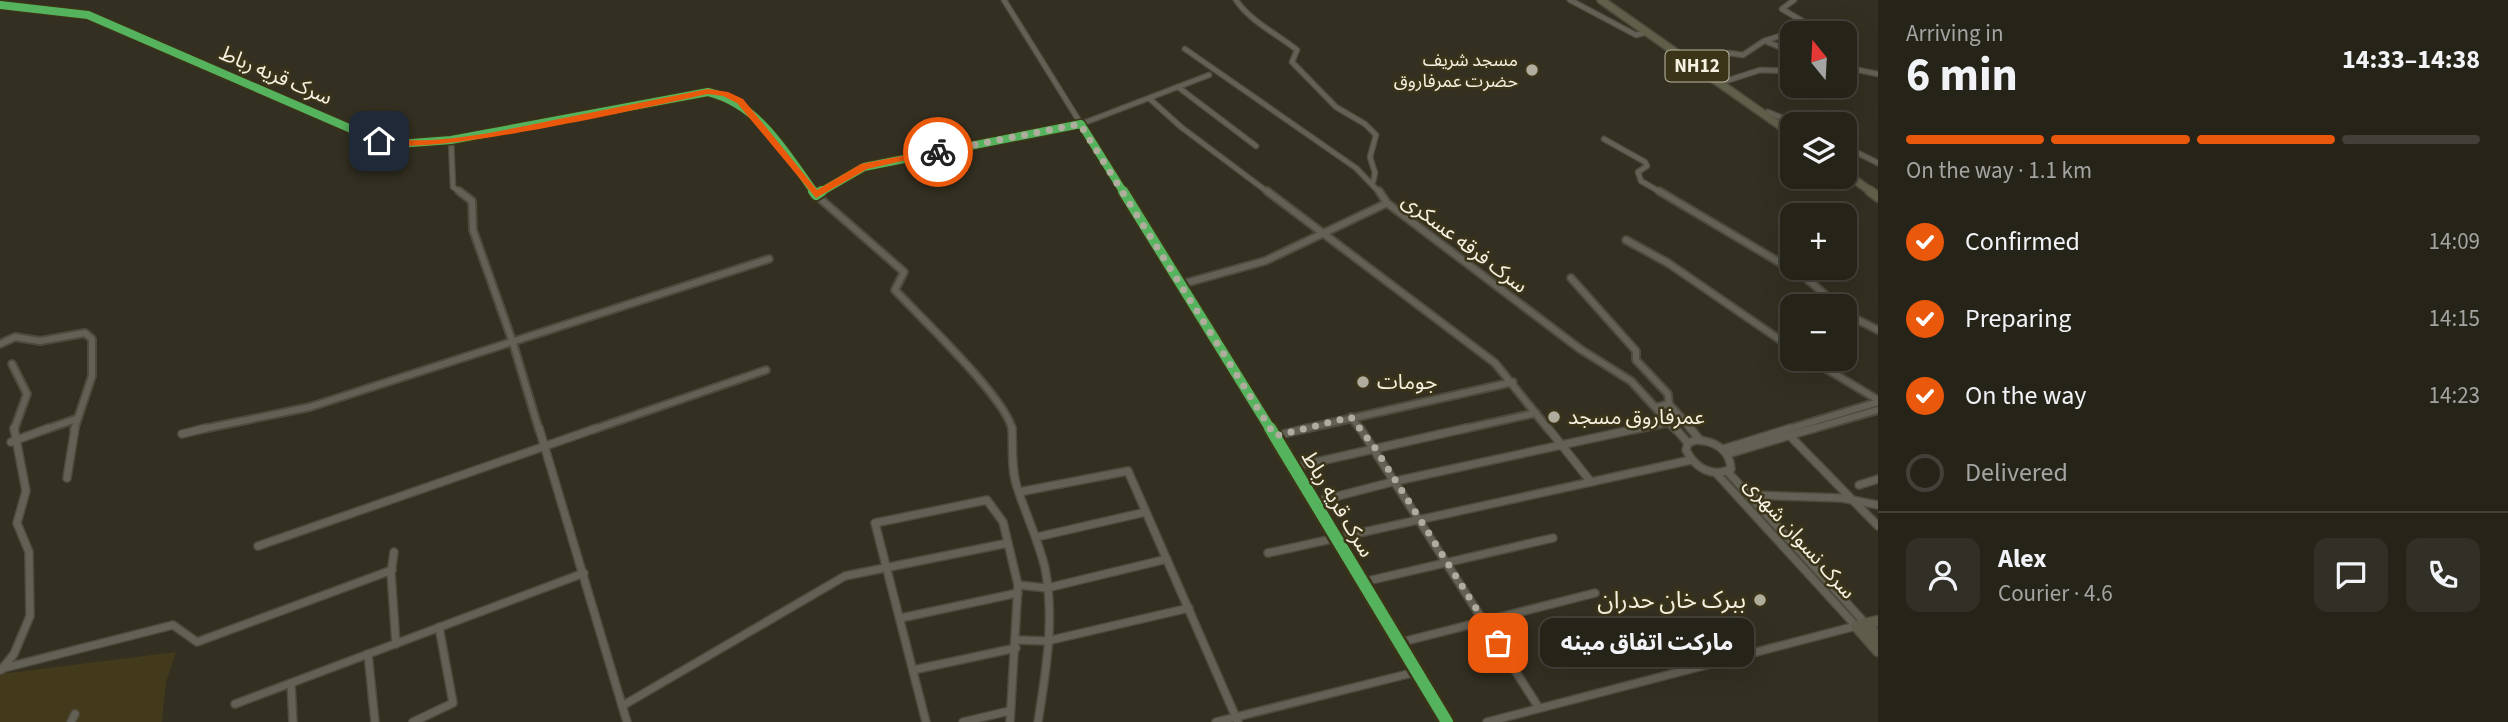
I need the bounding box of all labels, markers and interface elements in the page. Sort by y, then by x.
text: Arriving in [1906,17,2004,50]
north arrow [1780,21,1857,98]
map controls [1780,21,1857,371]
street label: سرک قریه رباط [215,38,337,112]
text: 14:33–14:38 [2342,41,2480,78]
text: 6 min [1906,43,2018,108]
place label: مسجد شریف حضرت عمرفاروق [1394,48,1518,94]
road number: NH12 [1666,50,1728,82]
marker: مسجد شریف حضرت عمرفاروق [1524,62,1540,78]
pin [349,111,409,171]
button: layers [1780,112,1857,189]
courier [903,117,973,187]
icon: home [360,122,398,160]
icon: bike [919,133,957,171]
text: On the way · 1.1 km [1906,154,2092,187]
street label: سرک فرقه عسکری [1396,186,1534,300]
button: + [1780,203,1857,280]
icon: check [1906,223,1944,261]
text: Confirmed [1965,223,2080,260]
text: 14:09 [2429,225,2480,258]
button: − [1780,294,1857,371]
icon: check [1906,300,1944,338]
text: Preparing [1965,300,2071,337]
text: 14:15 [2429,302,2480,335]
place label: جومات [1377,367,1437,397]
marker: جومات [1355,374,1371,390]
icon: check [1906,377,1944,415]
text: On the way [1965,377,2086,414]
text: 14:23 [2429,379,2480,412]
place label: عمرفاروق مسجد [1568,402,1705,432]
marker: عمرفاروق مسجد [1546,409,1562,425]
street label: سرک قریه رباط [1294,445,1382,563]
text: Delivered [1965,454,2068,491]
street label: سرک نسوان شهری [1737,470,1863,606]
button: person [1906,538,1980,612]
button: chat [2314,538,2388,612]
button: phone [2406,538,2480,612]
text: Alex [1998,540,2047,577]
text: Courier · 4.6 [1998,577,2113,610]
place label: ببرک خان حدران [1597,583,1746,618]
marker: ببرک خان حدران [1752,592,1768,608]
pin [1468,613,1528,673]
callout: مارکت اتفاق مینه [1540,618,1754,668]
icon: bag [1479,624,1517,662]
text: مارکت اتفاق مینه [1561,626,1733,659]

